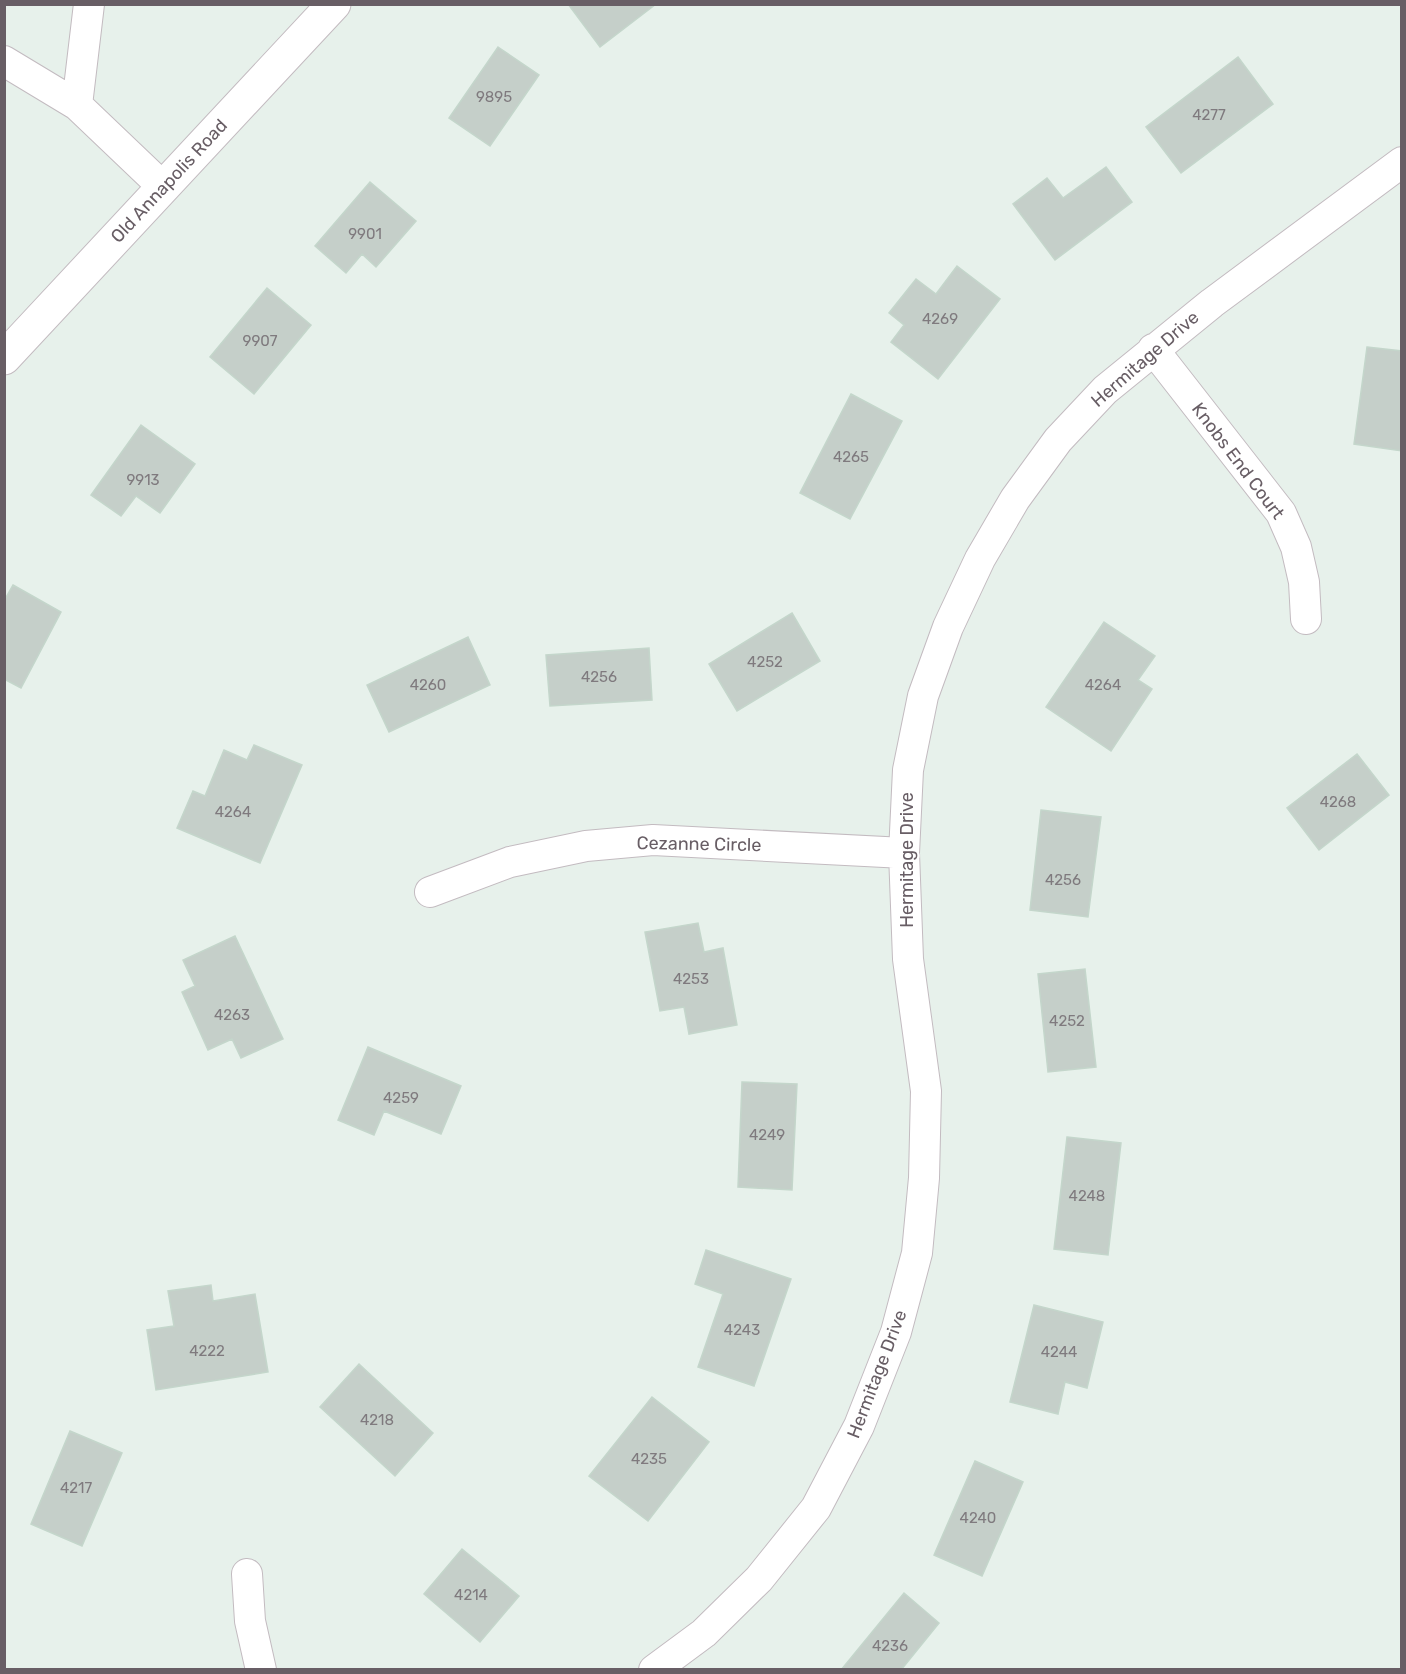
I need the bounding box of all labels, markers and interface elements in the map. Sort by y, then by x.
house number: 9895 [476,88,512,106]
house number: 4277 [1192,106,1226,124]
street label: Old Annapolis Road [106,115,232,247]
house number: 9901 [348,225,382,243]
street label: Hermitage Drive [1087,306,1203,412]
house number: 4269 [922,310,958,328]
house number: 9907 [242,332,278,350]
street label: Knobs End Court [1187,398,1289,524]
house number: 4265 [833,448,869,466]
house number: 9913 [126,471,160,489]
house number: 4252 [747,653,783,671]
house number: 4256 [581,668,617,686]
house number: 4260 [410,676,446,694]
house number: 4264 [1085,676,1121,694]
street label: Hermitage Drive [896,792,918,928]
house number: 4268 [1320,793,1356,811]
house number: 4264 [215,803,251,821]
street label: Cezanne Circle [636,832,762,856]
house number: 4256 [1045,871,1081,889]
house number: 4253 [673,970,709,988]
house number: 4263 [214,1006,250,1024]
house number: 4252 [1049,1012,1085,1030]
house number: 4259 [383,1089,419,1107]
house number: 4249 [749,1126,785,1144]
house number: 4248 [1069,1187,1105,1205]
street label: Hermitage Drive [842,1307,912,1441]
house number: 4243 [724,1321,760,1339]
house number: 4222 [189,1342,225,1360]
house number: 4244 [1041,1343,1077,1361]
house number: 4218 [360,1411,394,1429]
house number: 4235 [631,1450,667,1468]
house number: 4217 [60,1479,92,1497]
house number: 4240 [960,1509,996,1527]
house number: 4214 [454,1586,488,1604]
house number: 4236 [872,1637,908,1655]

